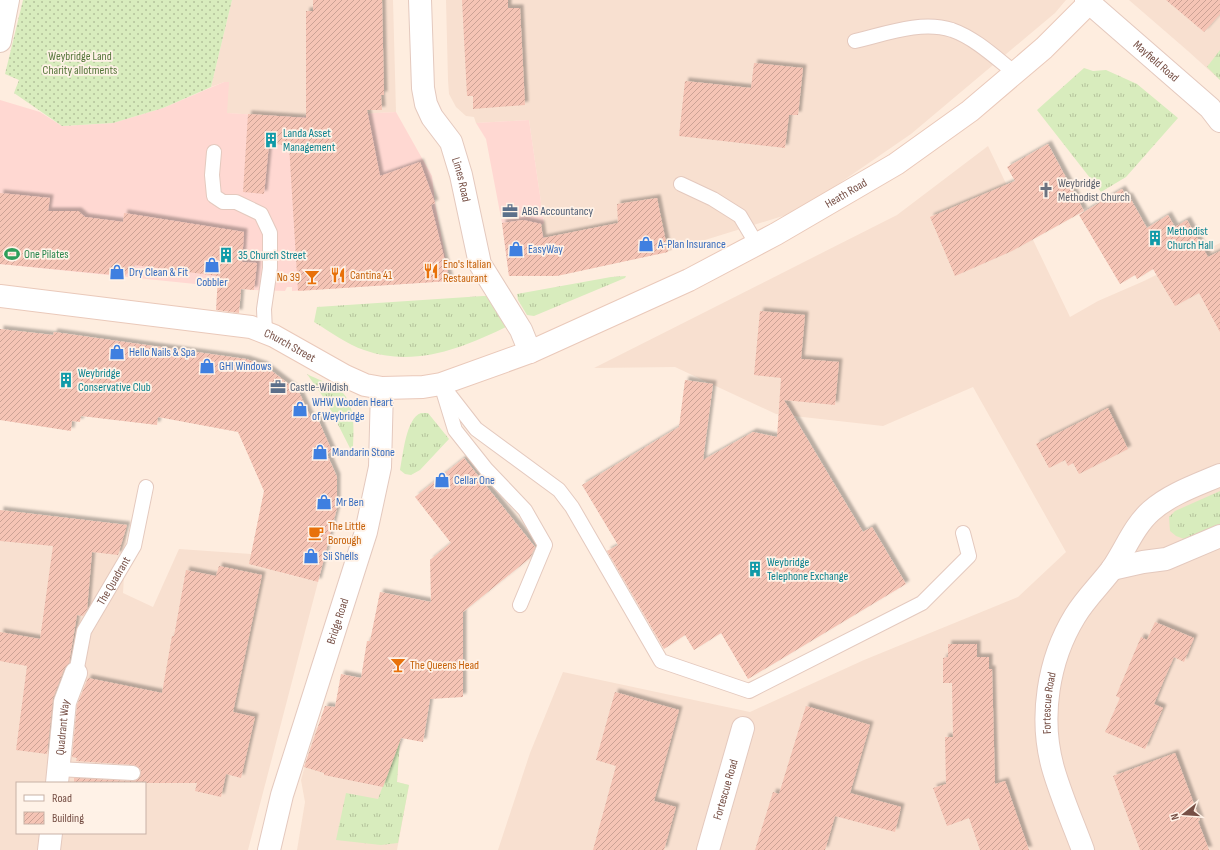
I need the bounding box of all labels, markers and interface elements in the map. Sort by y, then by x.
street label: Mayfield Road [1130,38,1182,85]
park label: Weybridge Land Charity allotments [43,49,117,78]
place label: Landa Asset Management [283,126,336,155]
building icon: Landa Asset Management [262,131,280,149]
street label: Limes Road [448,155,474,203]
street label: Heath Road [822,176,870,212]
place label: Weybridge Methodist Church [1058,176,1130,205]
church icon: Weybridge Methodist Church [1037,181,1055,199]
office icon: ABG Accountancy [501,202,519,220]
place label: ABG Accountancy [521,204,594,219]
place label: Methodist Church Hall [1167,224,1213,253]
building icon: Methodist Church Hall [1146,229,1164,247]
shop icon: A-Plan Insurance [637,235,655,253]
place label: A-Plan Insurance [657,237,726,252]
shop icon: EasyWay [507,240,525,258]
place label: EasyWay [528,242,563,257]
sports icon: One Pilates [3,245,21,263]
building icon: 35 Church Street [217,246,235,264]
place label: One Pilates [24,247,69,262]
place label: 35 Church Street [238,248,306,263]
shop icon: Cobbler [203,256,221,274]
place label: Eno's Italian Restaurant [443,257,491,286]
restaurant icon: Eno's Italian Restaurant [422,262,440,280]
shop icon: Dry Clean & Fit [108,263,126,281]
place label: Dry Clean & Fit [129,265,188,280]
restaurant icon: Cantina 41 [329,266,347,284]
bar icon: No 39 [303,268,321,286]
place label: Cantina 41 [350,268,393,283]
place label: No 39 [277,270,300,285]
place label: Cobbler [196,275,228,290]
street label: Church Street [262,326,318,366]
shop icon: Hello Nails & Spa [108,343,126,361]
place label: Hello Nails & Spa [129,345,196,360]
shop icon: GHI Windows [198,357,216,375]
place label: GHI Windows [219,359,272,374]
place label: Weybridge Conservative Club [78,366,151,395]
building icon: Weybridge Conservative Club [57,371,75,389]
office icon: Castle-Wildish [269,378,287,396]
place label: Castle-Wildish [290,380,348,395]
place label: WHW Wooden Heart of Weybridge [312,395,393,424]
shop icon: WHW Wooden Heart of Weybridge [291,400,309,418]
shop icon: Mandarin Stone [311,443,329,461]
place label: Mandarin Stone [332,445,395,460]
shop icon: Cellar One [433,471,451,489]
place label: Cellar One [454,473,495,488]
shop icon: Mr Ben [315,493,333,511]
place label: Mr Ben [336,495,364,510]
place label: The Little Borough [328,519,366,548]
cafe icon: The Little Borough [307,524,325,542]
shop icon: Sii Shells [302,547,320,565]
place label: Sii Shells [323,549,358,564]
street label: The Quadrant [94,554,134,608]
place label: Weybridge Telephone Exchange [767,555,849,584]
building icon: Weybridge Telephone Exchange [746,560,764,578]
street label: Bridge Road [324,596,352,646]
bar icon: The Queens Head [389,656,407,674]
place label: The Queens Head [410,658,479,673]
street label: Fortescue Road [1039,671,1060,735]
street label: Quadrant Way [53,697,74,756]
street label: Fortescue Road [710,758,742,822]
legend [16,782,146,834]
text: Road [52,791,72,806]
north arrow [1164,794,1204,834]
text: Building [52,811,84,826]
text: N [1168,812,1182,821]

